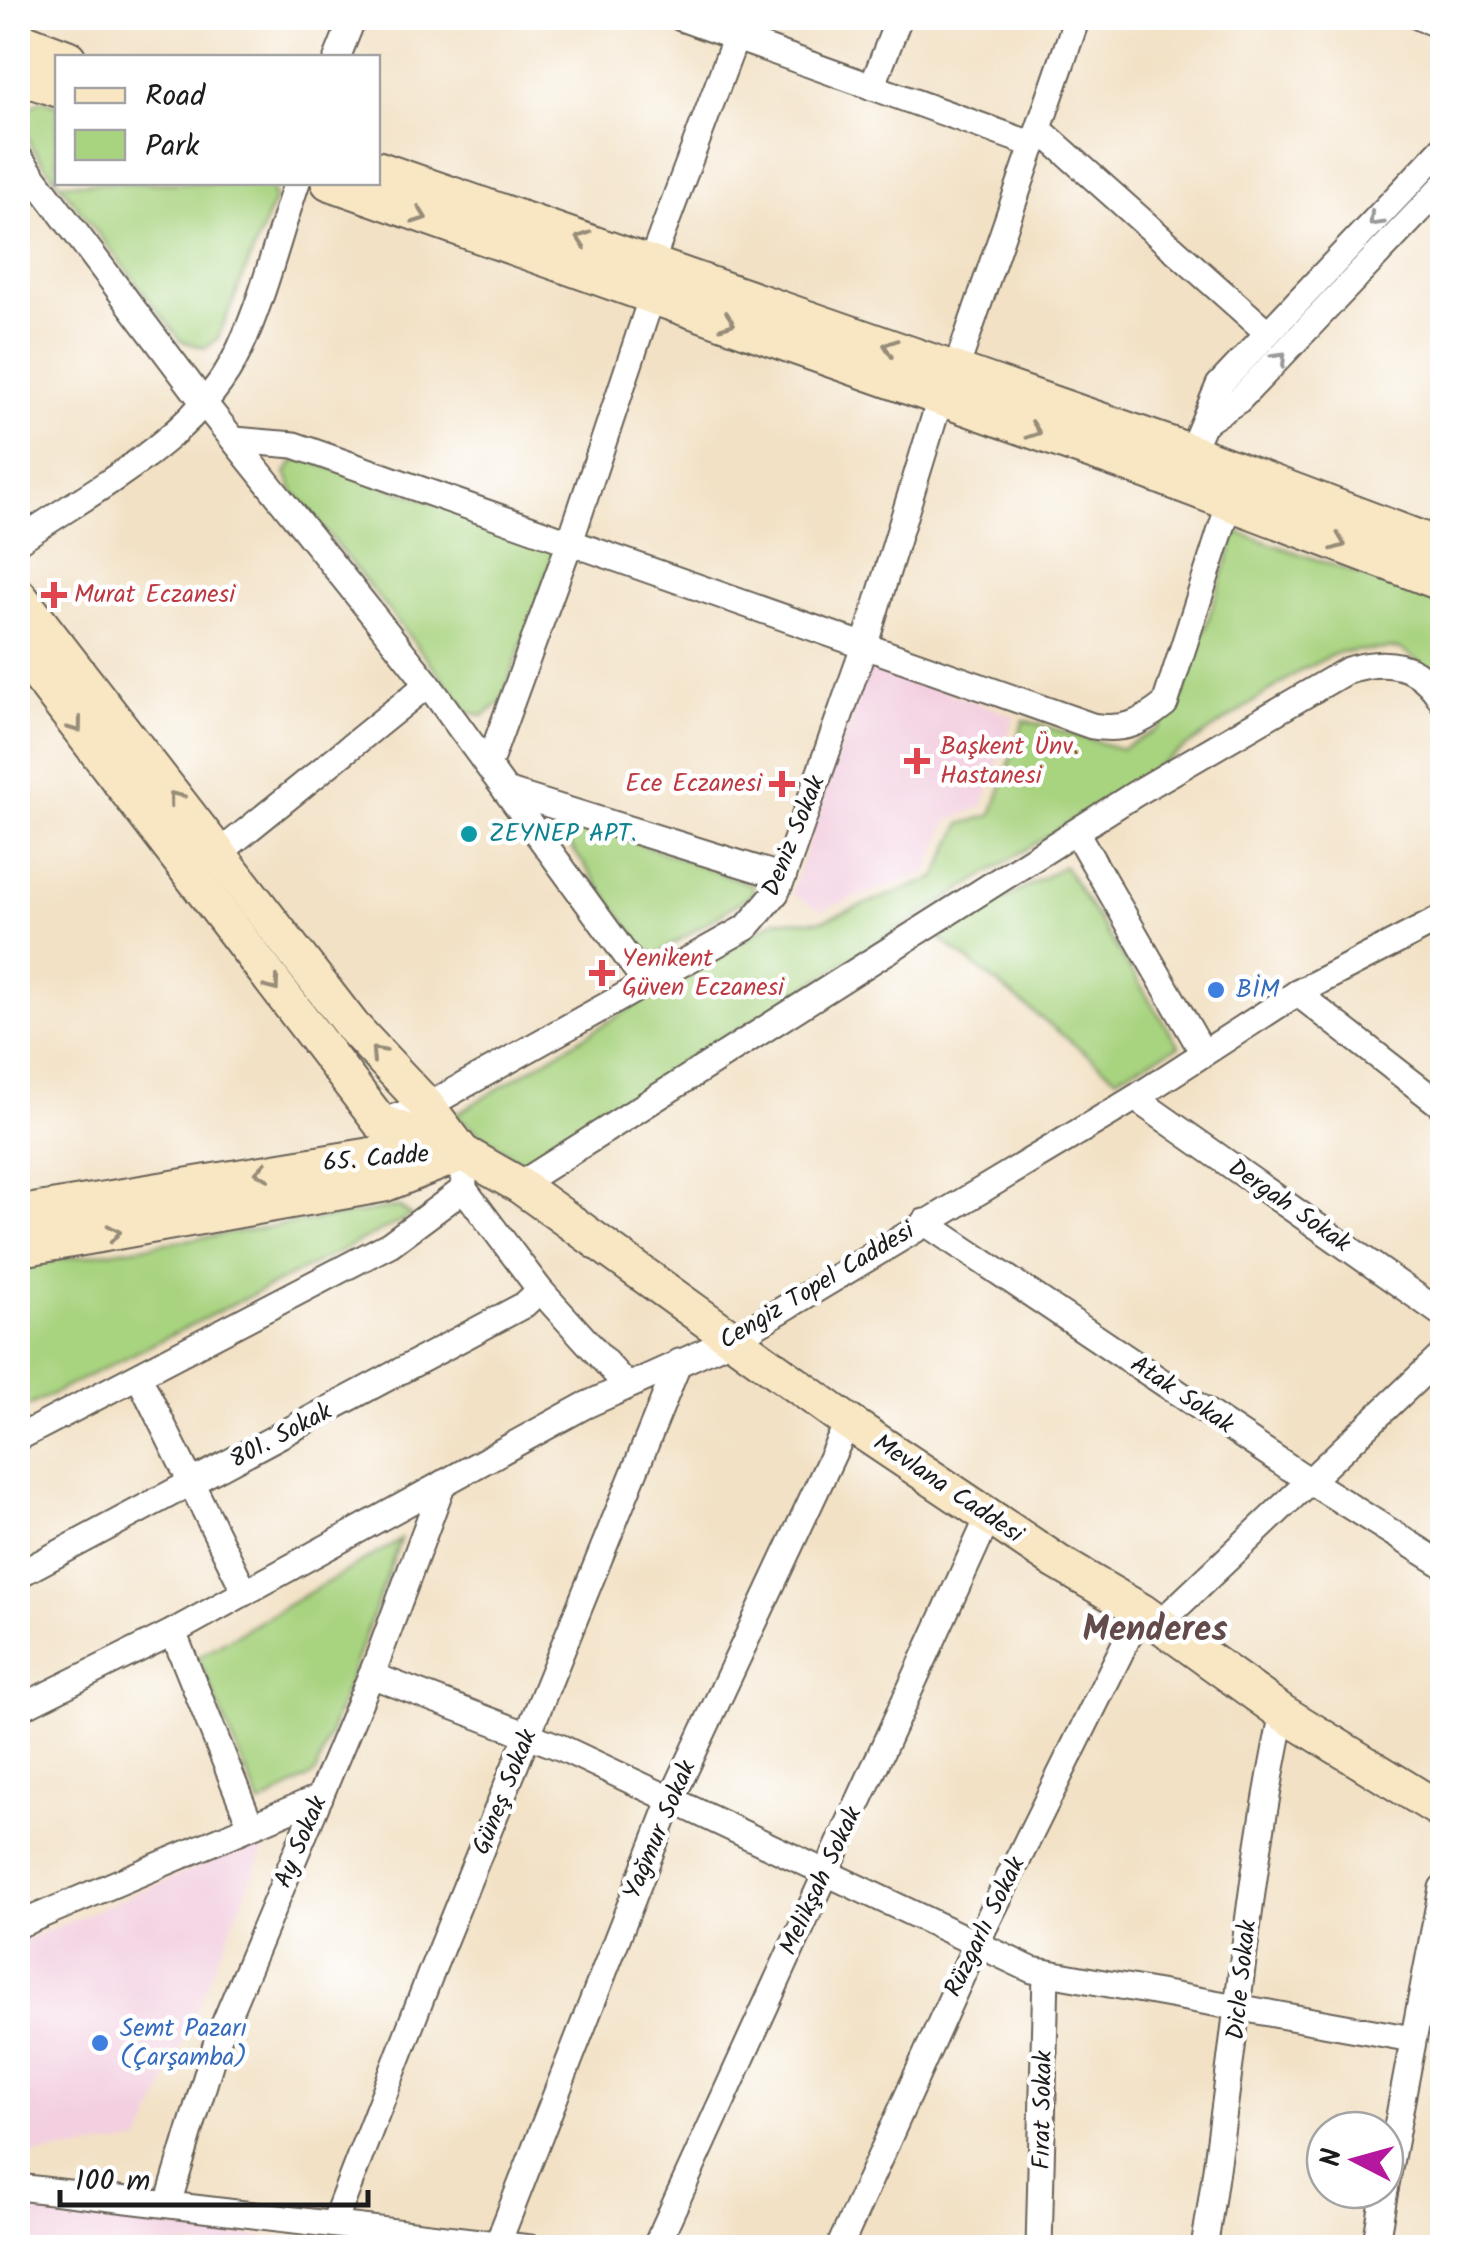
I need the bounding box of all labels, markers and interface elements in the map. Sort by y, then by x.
legend [55,55,380,185]
text: Road [145,73,206,121]
text: Park [145,123,200,171]
one-way arrow [411,204,428,225]
one-way arrow [1369,208,1387,227]
one-way arrow [576,231,593,251]
one-way arrow [718,310,735,331]
one-way arrow [883,338,900,358]
one-way arrow [1268,351,1286,369]
one-way arrow [1024,420,1041,440]
one-way arrow [1329,531,1347,551]
place label: Murat Eczanesi [74,575,236,615]
marker: Murat Eczanesi [43,584,65,606]
one-way arrow [64,715,82,733]
place label: Başkent Ünv. Hastanesi [940,727,1079,796]
marker: Başkent Ünv. Hastanesi [904,748,930,774]
place label: Ece Eczanesi [625,764,763,804]
street label: Deniz Sokak [752,769,837,903]
marker: Ece Eczanesi [771,773,793,795]
one-way arrow [169,791,186,809]
place label: ZEYNEP APT. [489,814,637,854]
marker: ZEYNEP APT. [458,823,480,845]
place label: Yenikent Güven Eczanesi [622,939,785,1008]
marker: Yenikent Güven Eczanesi [591,962,613,984]
place label: BİM [1236,970,1280,1010]
one-way arrow [261,974,279,992]
marker: BİM [1205,979,1227,1001]
one-way arrow [371,1046,389,1065]
street label: 65. Cadde [321,1134,431,1184]
street label: Dergah Sokak [1219,1149,1359,1263]
one-way arrow [253,1161,270,1182]
street label: Cengiz Topel Caddesi [712,1211,923,1360]
one-way arrow [105,1223,122,1244]
street label: Atak Sokak [1122,1345,1242,1445]
street label: 801. Sokak [223,1392,340,1480]
street label: Mevlana Caddesi [865,1424,1032,1555]
district label: Menderes [1083,1603,1227,1659]
street label: Güneş Sokak [462,1723,548,1861]
street label: Yağmur Sokak [613,1754,707,1906]
street label: Ay Sokak [264,1789,338,1894]
street label: Melikşah Sokak [769,1800,873,1962]
street label: Rüzgarlı Sokak [934,1850,1036,2004]
street label: Dicle Sokak [1216,1918,1268,2042]
place label: Semt Pazarı (Çarşamba) [120,2009,247,2078]
marker: Semt Pazarı (Çarşamba) [89,2032,111,2054]
street label: Fırat Sokak [1022,2050,1064,2170]
north arrow [1305,2110,1405,2210]
scale bar [60,2145,368,2207]
text: N [1309,2146,1356,2169]
text: 100 m [75,2158,150,2206]

